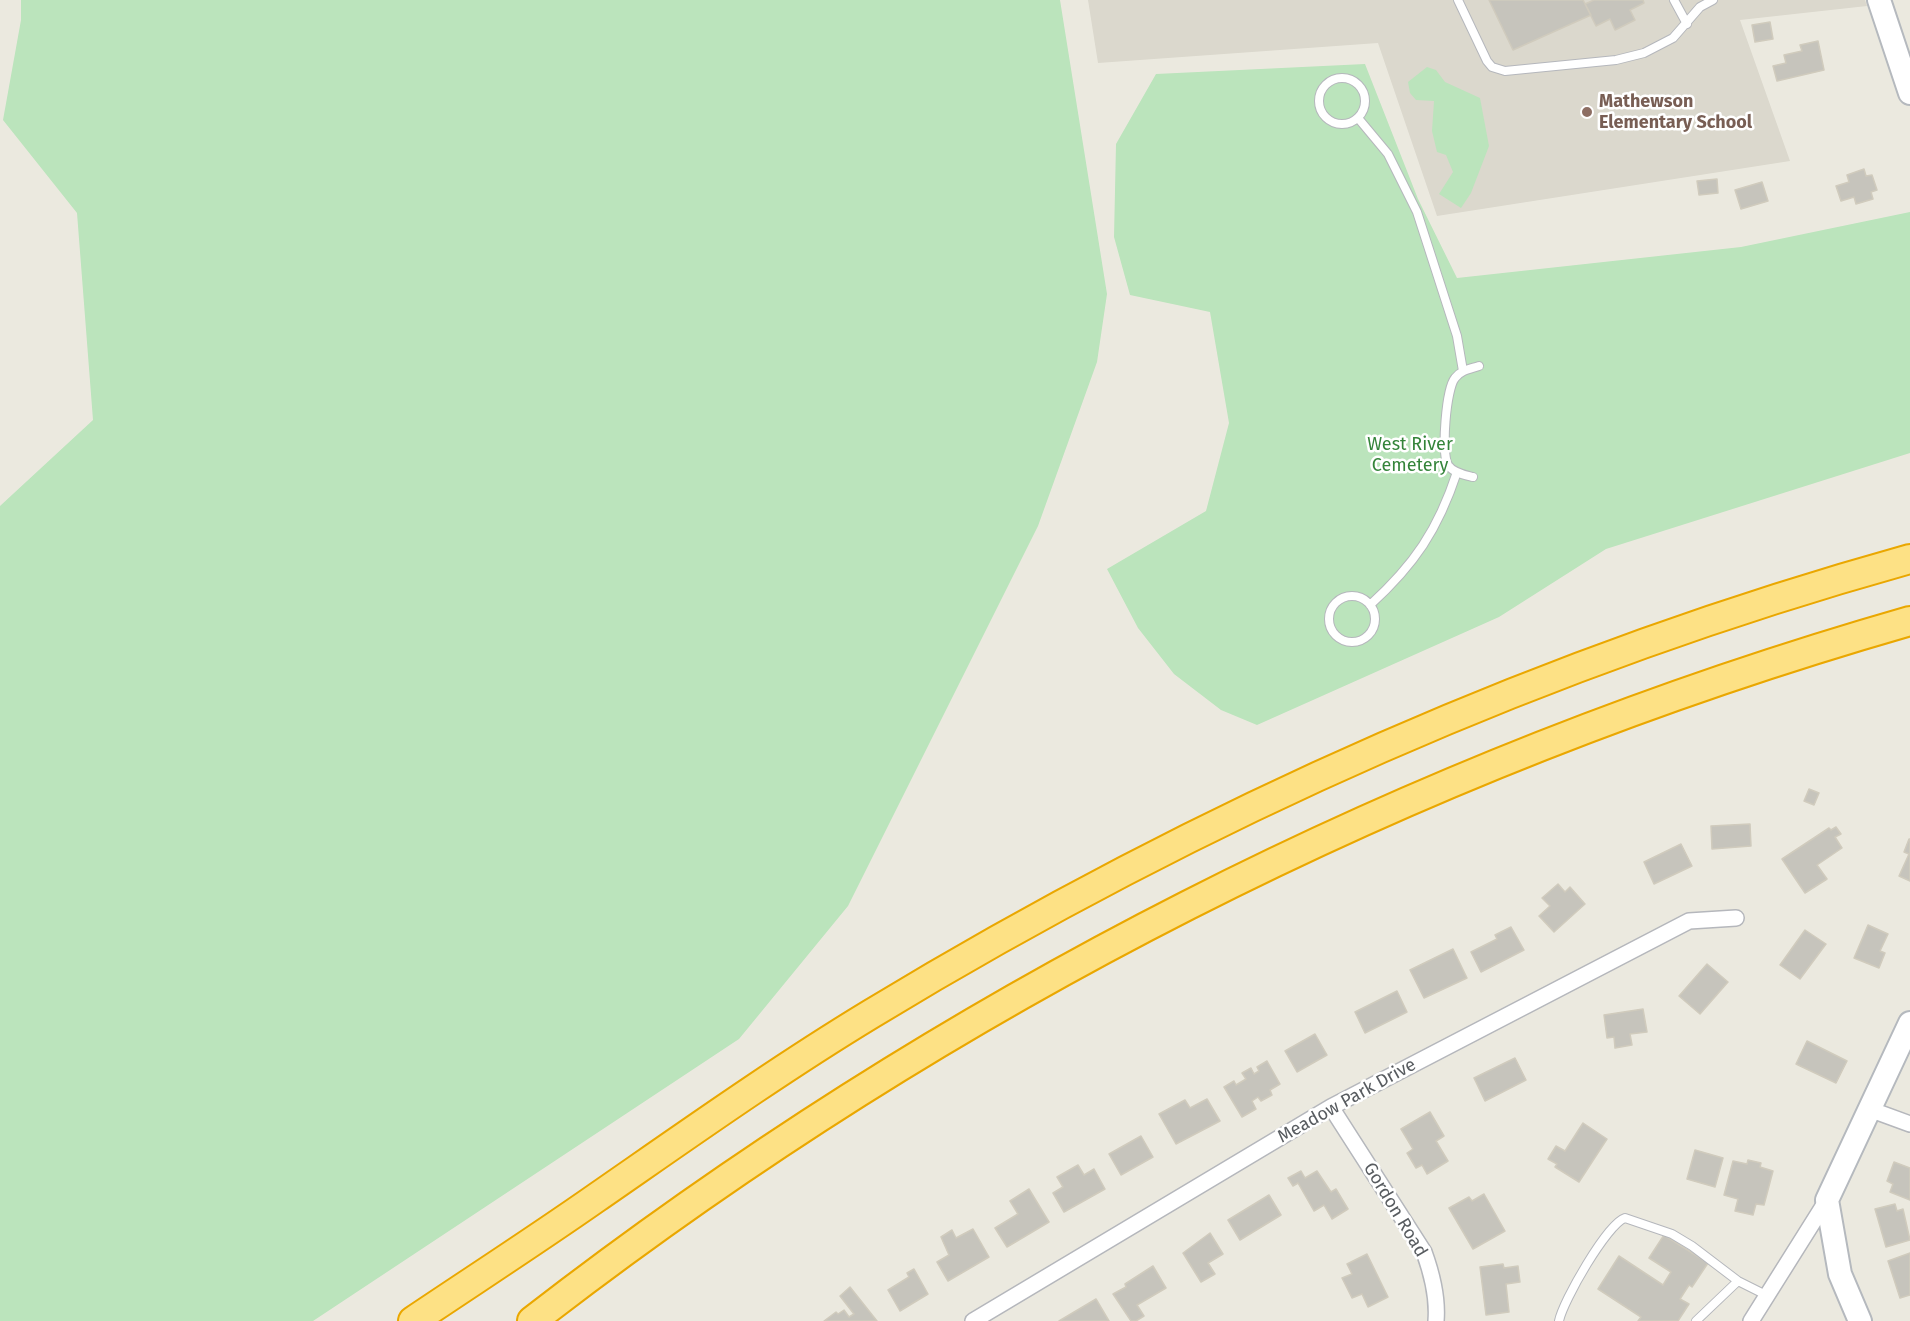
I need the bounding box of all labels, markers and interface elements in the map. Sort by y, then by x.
place label: Mathewson Elementary School [1599,91,1752,134]
marker: Mathewson Elementary School [1580,105,1594,119]
park label: West River Cemetery [1367,434,1453,476]
street label: Meadow Park Drive [1274,1054,1420,1148]
street label: Gordon Road [1358,1159,1432,1261]

